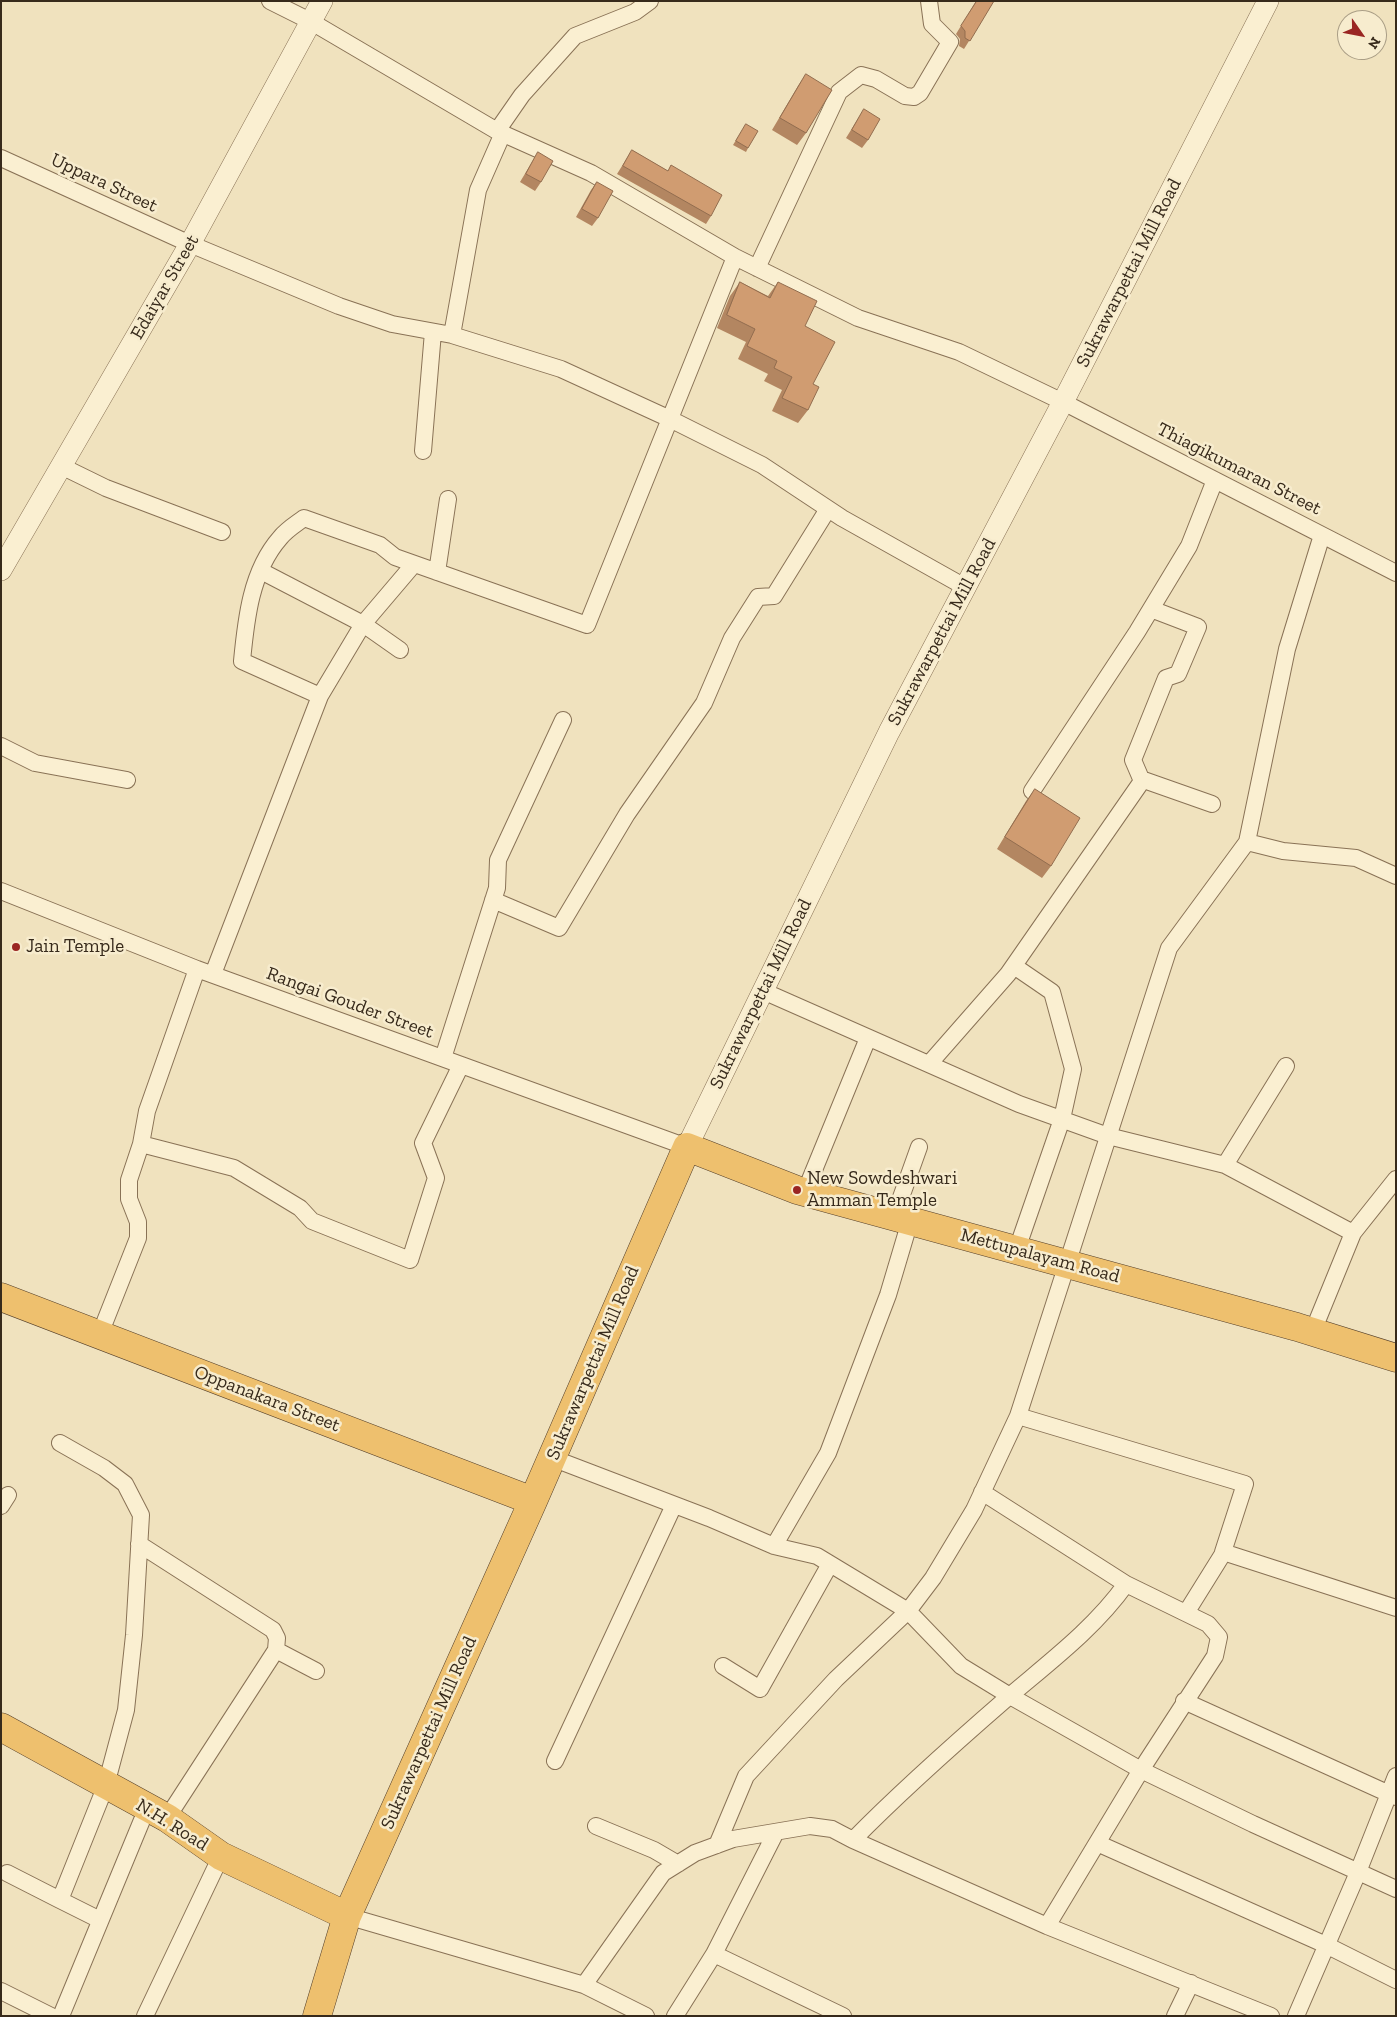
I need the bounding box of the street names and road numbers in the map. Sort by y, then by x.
street label: Uppara Street [47,148,161,218]
street label: Sukrawarpettai Mill Road [1071,175,1187,371]
street label: Edaiyar Street [126,231,204,343]
street label: Thiagikumaran Street [1153,418,1325,520]
street label: Sukrawarpettai Mill Road [883,534,1001,730]
street label: Sukrawarpettai Mill Road [705,895,817,1093]
street label: Rangai Gouder Street [263,962,437,1044]
street label: Mettupalayam Road [958,1224,1122,1288]
street label: Sukrawarpettai Mill Road [542,1262,644,1464]
street label: Oppanakara Street [191,1361,343,1437]
street label: Sukrawarpettai Mill Road [376,1633,482,1833]
street label: N.H. Road [132,1794,212,1856]

